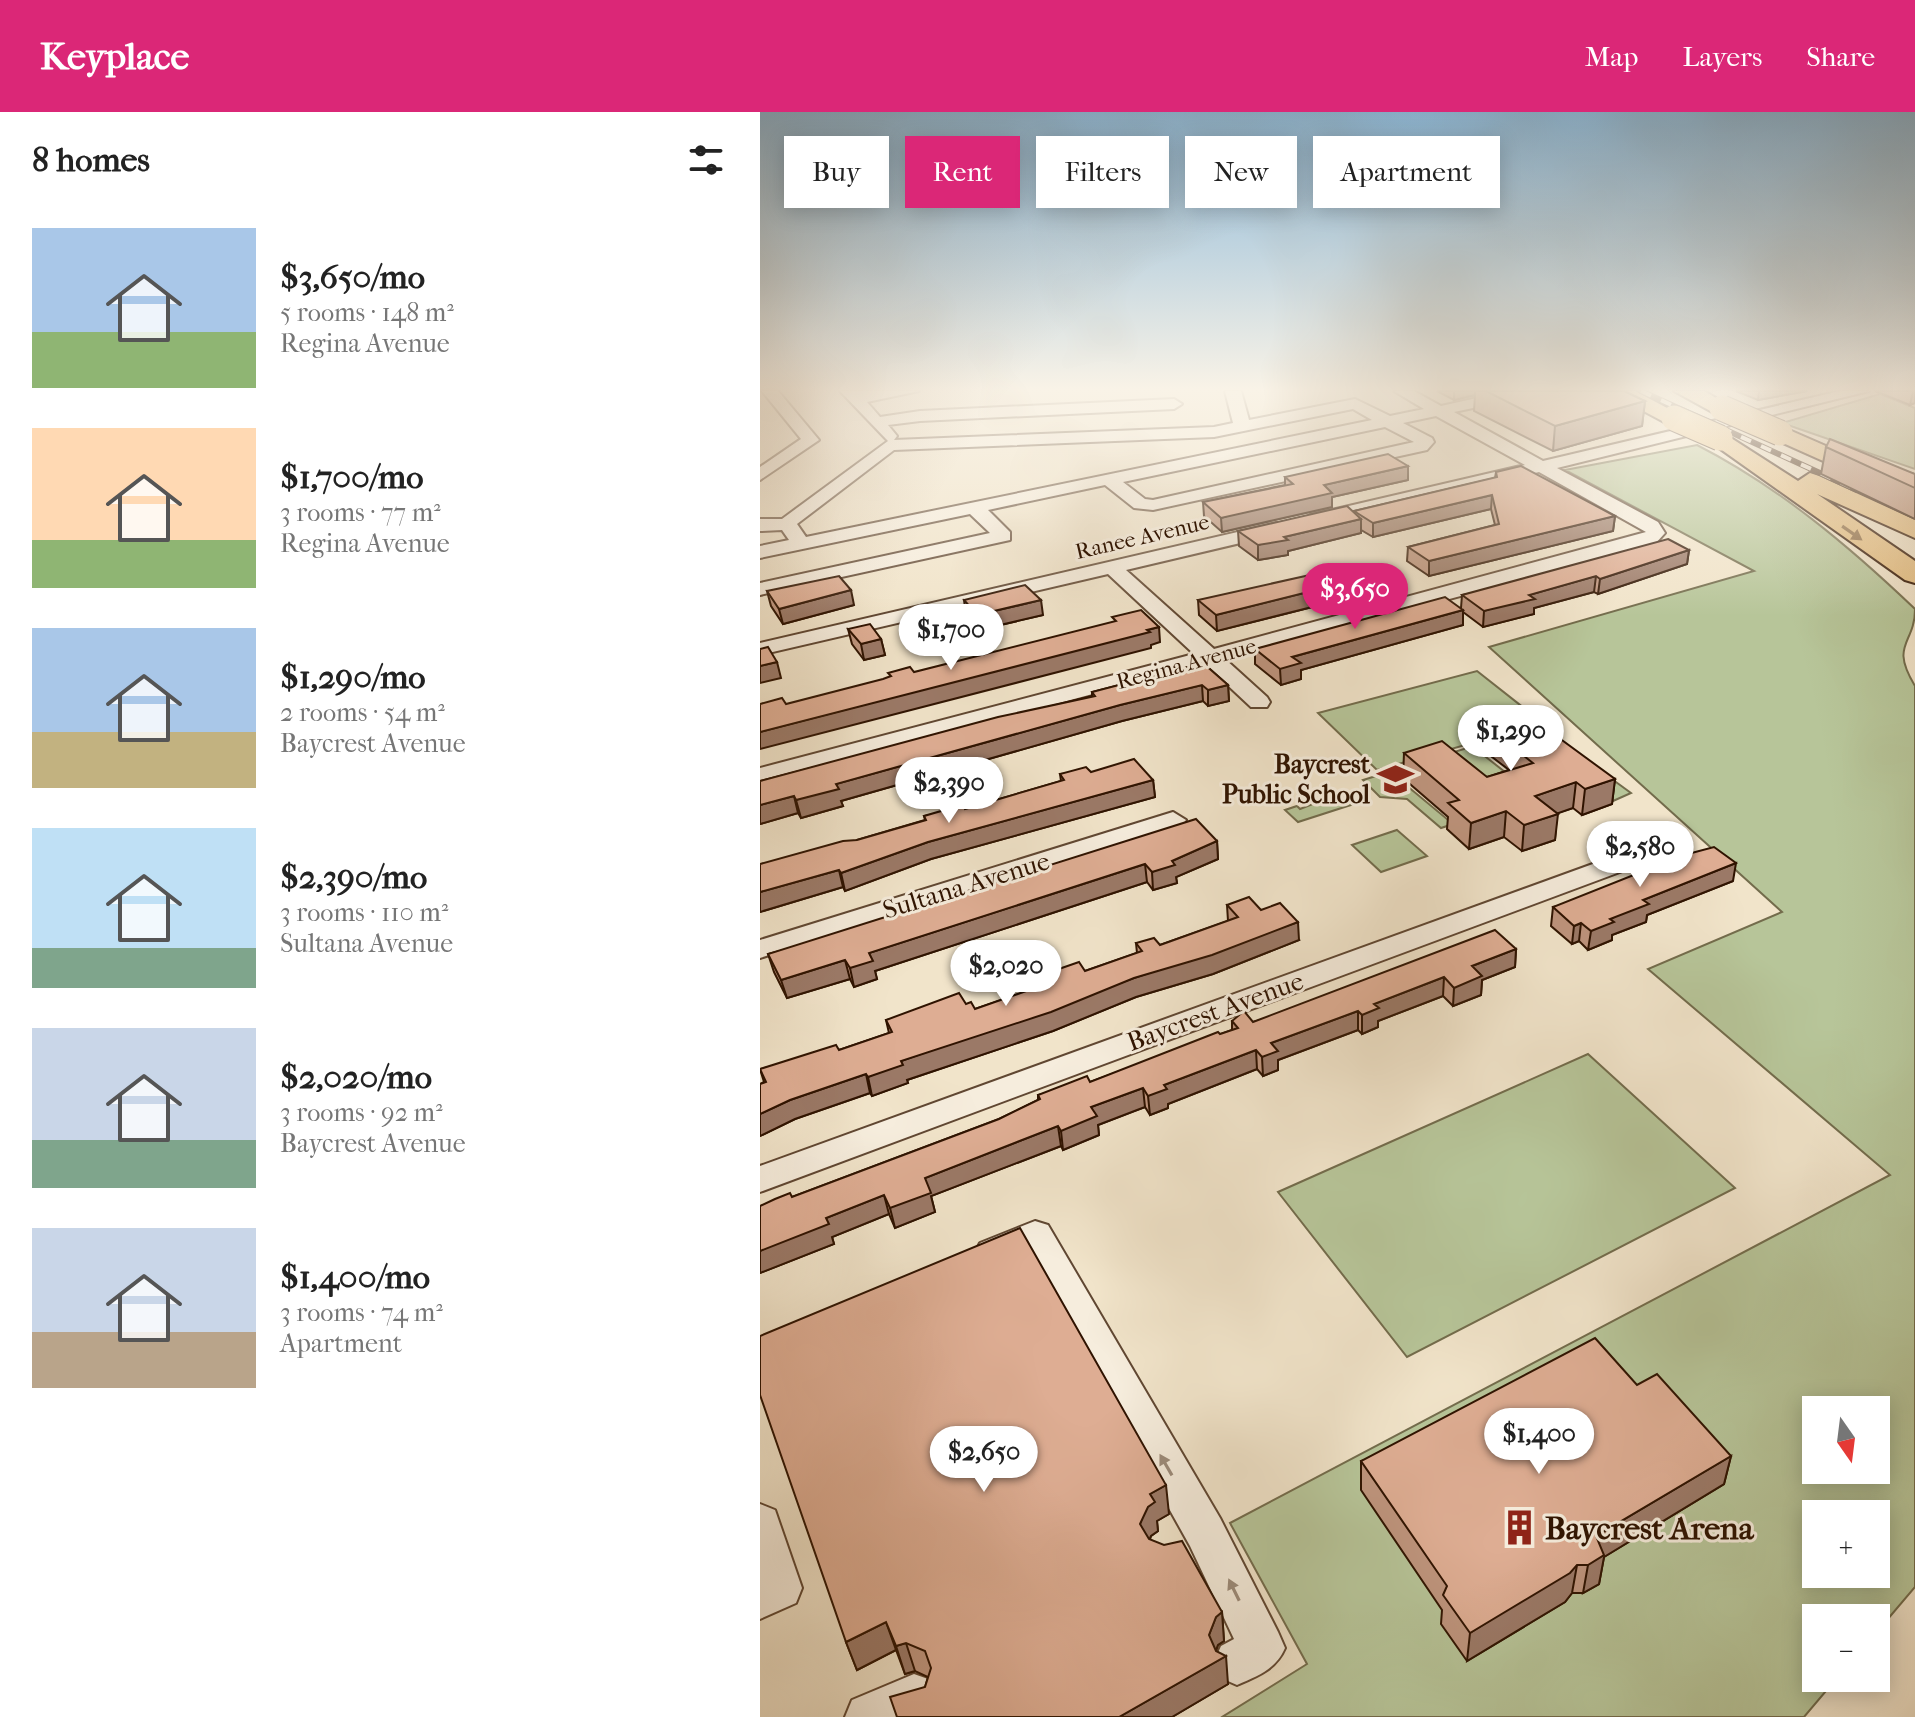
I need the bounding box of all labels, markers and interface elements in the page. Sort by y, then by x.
text: Keyplace [40,34,189,79]
text: Map [1585,40,1638,73]
text: Layers [1682,40,1762,73]
text: Share [1806,40,1875,73]
chip: Buy [784,136,889,208]
chip: Rent [905,136,1020,208]
chip: Filters [1036,136,1169,208]
chip: New [1185,136,1297,208]
chip: Apartment [1313,136,1500,208]
icon: filters [684,138,728,182]
text: 8 homes [32,140,150,180]
text: $3,650/mo [280,257,425,297]
icon: home [96,260,192,356]
text: 5 rooms · 148 m² [280,297,454,328]
text: Regina Avenue [280,328,450,359]
text: $1,700/mo [280,457,424,497]
icon: home [96,460,192,556]
text: 3 rooms · 77 m² [280,497,441,528]
street label: Ranee Avenue [1073,509,1212,565]
one-way arrow [1841,525,1862,540]
text: Regina Avenue [280,528,450,559]
pin: $3,650 [1290,563,1420,631]
text: $3,650 [1320,573,1390,604]
pin: $1,700 [886,604,1016,672]
text: $1,700 [917,614,985,645]
street label: Regina Avenue [1114,633,1259,695]
text: $1,290/mo [280,657,426,697]
icon: home [96,660,192,756]
text: 2 rooms · 54 m² [280,697,445,728]
pin: $1,290 [1446,705,1576,773]
text: $1,290 [1476,715,1546,746]
text: Baycrest Avenue [280,728,466,759]
place label: Baycrest Public School [1222,749,1371,810]
pin: $2,390 [884,757,1014,825]
school or university icon: Baycrest Public School [1377,760,1415,798]
text: $2,390 [913,767,985,798]
pin: $2,580 [1575,821,1705,889]
text: $2,580 [1605,831,1675,862]
street label: Sultana Avenue [879,845,1054,926]
text: $2,390/mo [280,857,427,897]
icon: home [96,860,192,956]
text: 3 rooms · 110 m² [280,897,448,928]
text: Sultana Avenue [280,928,453,959]
pin: $2,020 [941,940,1071,1008]
text: $2,020 [968,950,1044,981]
street label: Baycrest Avenue [1123,965,1308,1058]
text: $2,020/mo [280,1057,432,1097]
icon: home [96,1060,192,1156]
text: 3 rooms · 92 m² [280,1097,443,1128]
text: Baycrest Avenue [280,1128,466,1159]
text: $1,400/mo [280,1257,430,1297]
icon: home [96,1260,192,1356]
text: 3 rooms · 74 m² [280,1297,443,1328]
text: Apartment [280,1328,402,1359]
north arrow [1802,1396,1890,1484]
map controls [1802,1396,1890,1692]
pin: $1,400 [1474,1408,1604,1476]
text: $1,400 [1502,1418,1576,1449]
pin: $2,650 [919,1426,1049,1494]
text: $2,650 [948,1436,1020,1467]
one-way arrow [1159,1453,1173,1476]
button: + [1802,1500,1890,1588]
building icon: Baycrest Arena [1500,1509,1538,1547]
place label: Baycrest Arena [1545,1510,1755,1547]
one-way arrow [1227,1579,1241,1602]
button: − [1802,1604,1890,1692]

